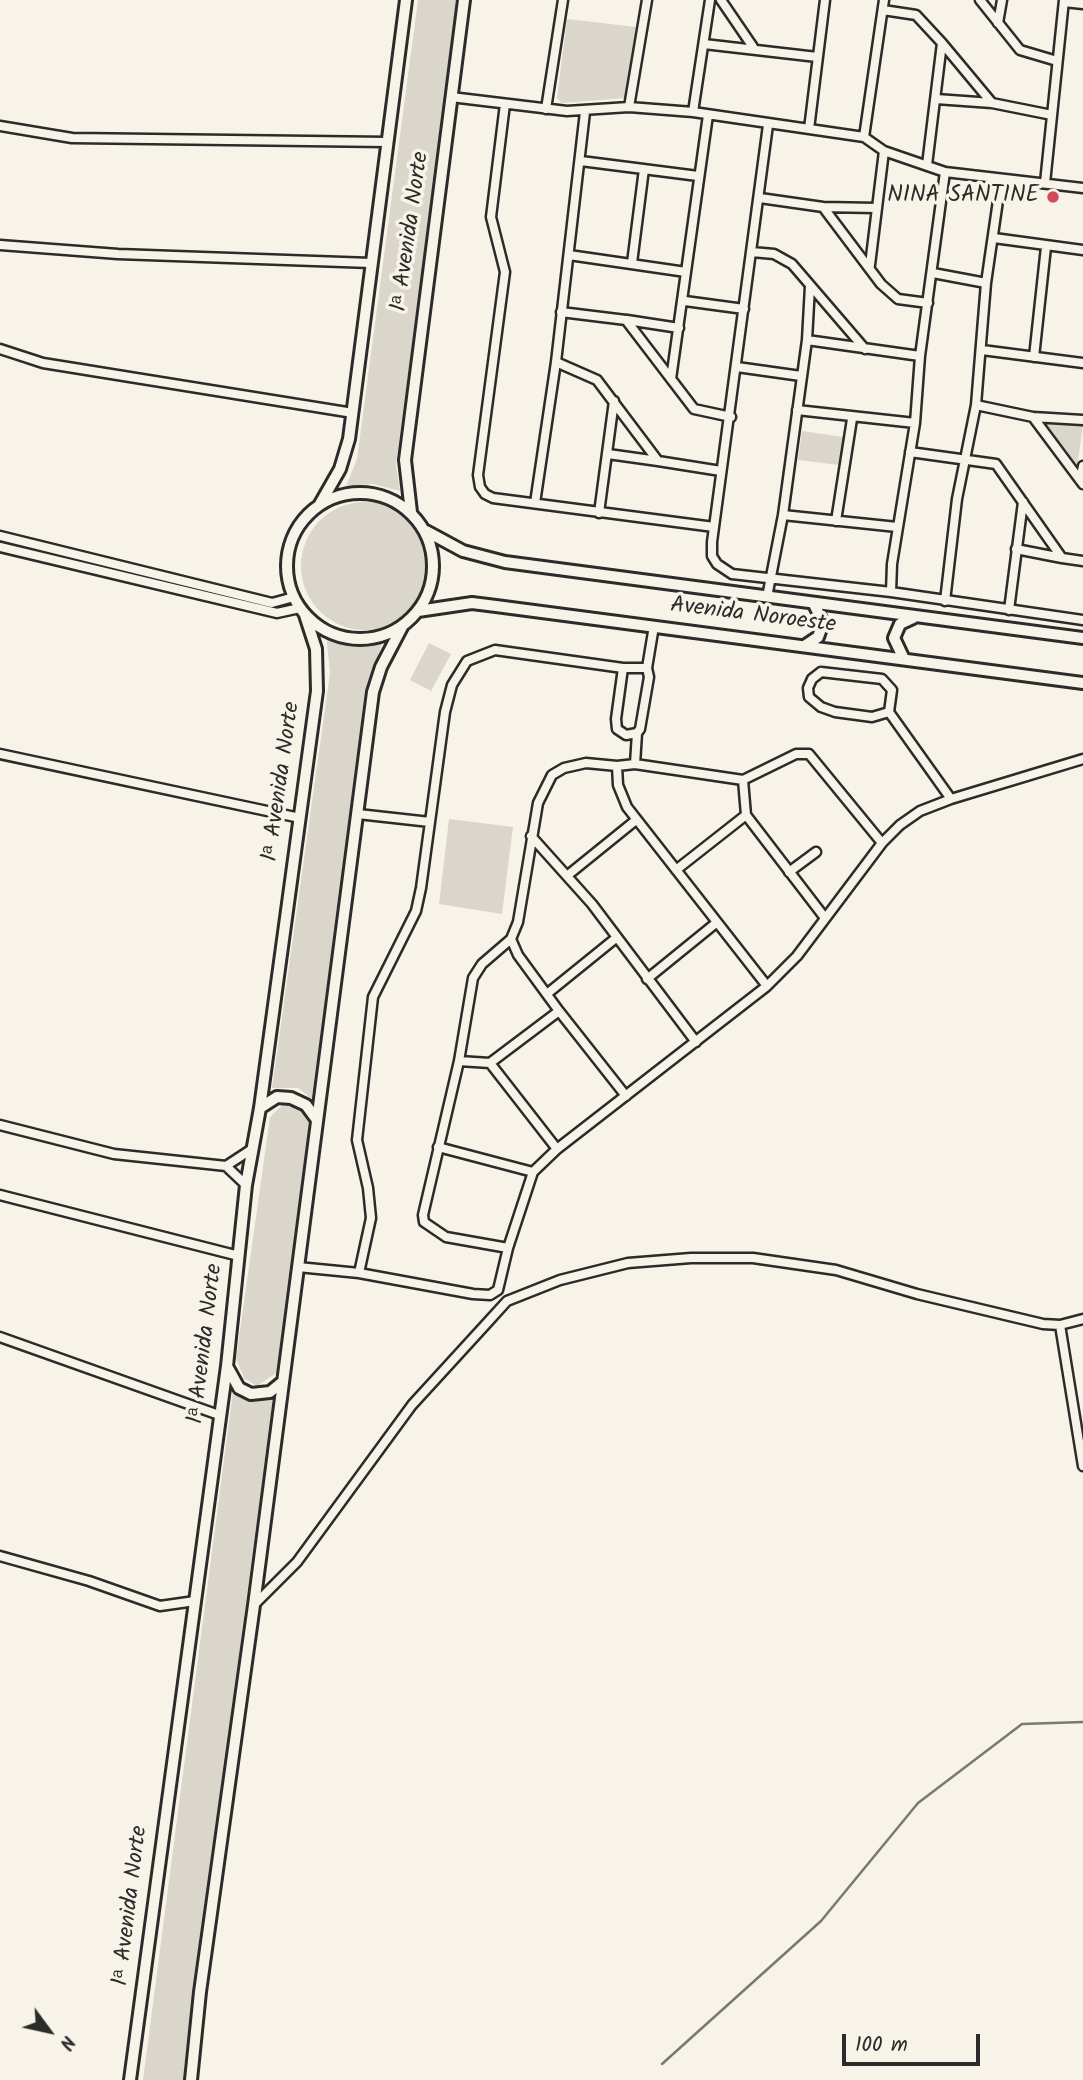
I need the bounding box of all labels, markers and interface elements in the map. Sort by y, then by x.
street label: 1ᵃ Avenida Norte [387,150,437,314]
place label: NINA SANTINE [887,183,1039,211]
marker: NINA SANTINE [1045,189,1061,205]
street label: Avenida Noroeste [669,593,837,641]
street label: 1ᵃ Avenida Norte [258,700,308,864]
street label: 1ᵃ Avenida Norte [183,1262,231,1426]
street label: 1ᵃ Avenida Norte [108,1824,156,1988]
north arrow [14,1996,84,2066]
scale bar [845,2021,983,2064]
text: N [51,2029,82,2056]
text: 100 m [855,2029,908,2062]

